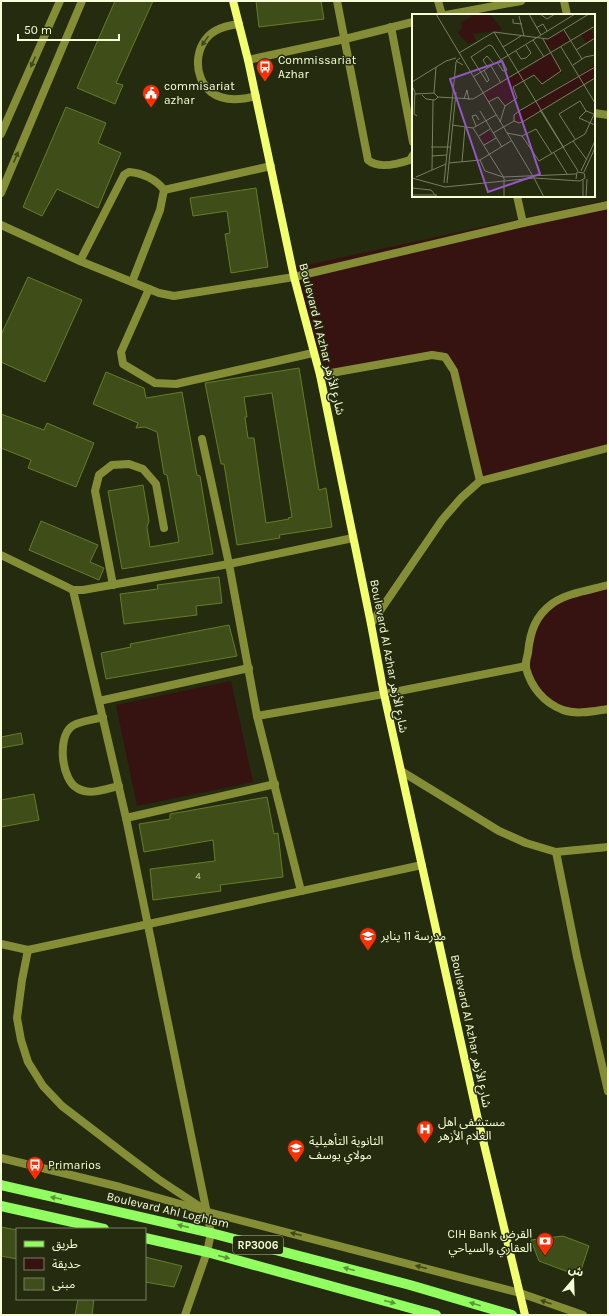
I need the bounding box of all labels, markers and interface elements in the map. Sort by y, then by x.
inset map [412,14,595,197]
scale bar [18,16,119,42]
text: 50 m [24,23,52,37]
one-way arrow [201,35,210,46]
place label: Commissariat Azhar [278,53,357,81]
one-way arrow [29,57,35,69]
bus stop icon: Commissariat Azhar [255,57,275,82]
place label: commisariat azhar [164,79,235,107]
public building icon: commisariat azhar [141,83,161,108]
one-way arrow [14,150,20,162]
street label: Boulevard Al Azhar شارع الأزهر [294,262,348,417]
street label: Boulevard Al Azhar شارع الأزهر [365,578,411,734]
house number: 4 [195,870,201,882]
school or university icon: مدرسة 11 يناير [358,926,378,951]
place label: مدرسة 11 يناير [380,929,446,943]
street label: Boulevard Al Azhar شارع الأزهر [446,953,494,1109]
place label: مستشفى اهل الغلام الأزهر [437,1115,505,1145]
hospital icon: مستشفى اهل الغلام الأزهر [415,1119,435,1144]
place label: الثانوية التأهيلية مولاي يوسف [309,1133,383,1165]
school or university icon: الثانوية التأهيلية مولاي يوسف [286,1138,306,1163]
bus stop icon: Primarios [25,1155,45,1180]
place label: Primarios [48,1158,101,1172]
street label: Boulevard Ahl Loghlam [105,1189,231,1231]
one-way arrow [50,1194,62,1200]
one-way arrow [177,1223,189,1229]
place label: CIH Bank القرض العقاري والسياحي [448,1227,532,1258]
legend [16,1228,146,1300]
one-way arrow [289,1231,301,1237]
bank icon: CIH Bank القرض العقاري والسياحي [535,1231,555,1256]
road number: RP3006 [233,1236,283,1254]
text: طريق [52,1237,78,1252]
one-way arrow [218,1254,230,1260]
text: حديقة [52,1257,81,1271]
north arrow [553,1260,593,1300]
text: ش [567,1262,585,1280]
one-way arrow [415,1264,427,1270]
one-way arrow [343,1266,355,1272]
text: مبنى [52,1277,75,1291]
one-way arrow [384,1299,396,1305]
one-way arrow [540,1299,552,1305]
one-way arrow [468,1301,480,1307]

